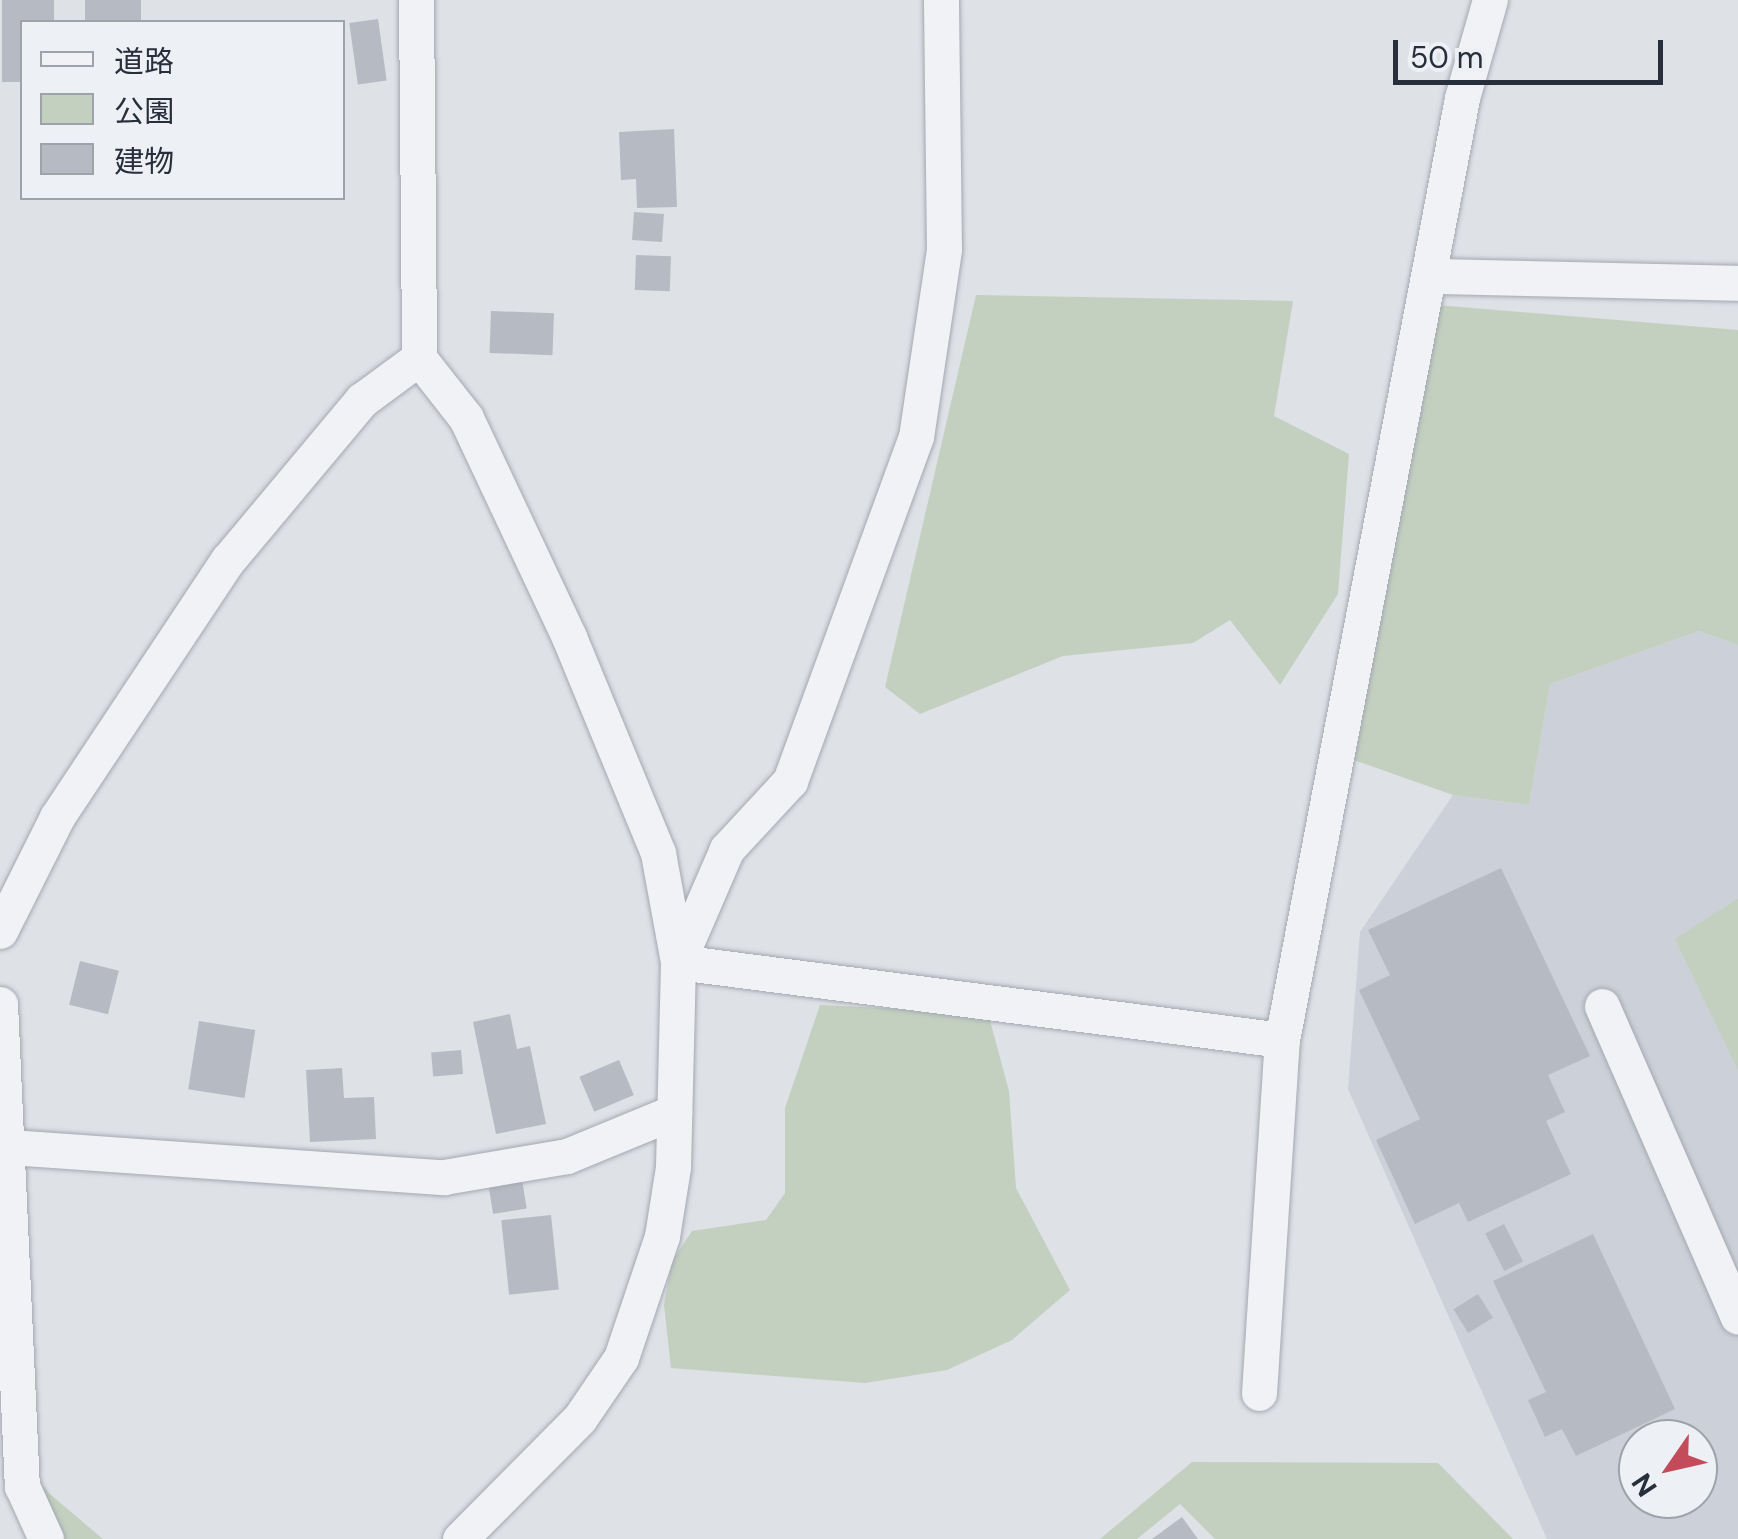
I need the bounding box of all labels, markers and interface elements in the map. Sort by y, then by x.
legend [20,20,345,200]
scale bar [1398,20,1668,82]
text: 50 m [1410,38,1484,77]
text: 道路 [114,42,174,81]
text: 公園 [114,92,174,131]
text: 建物 [114,142,174,181]
north arrow [1618,1419,1718,1519]
text: N [1623,1466,1665,1504]

